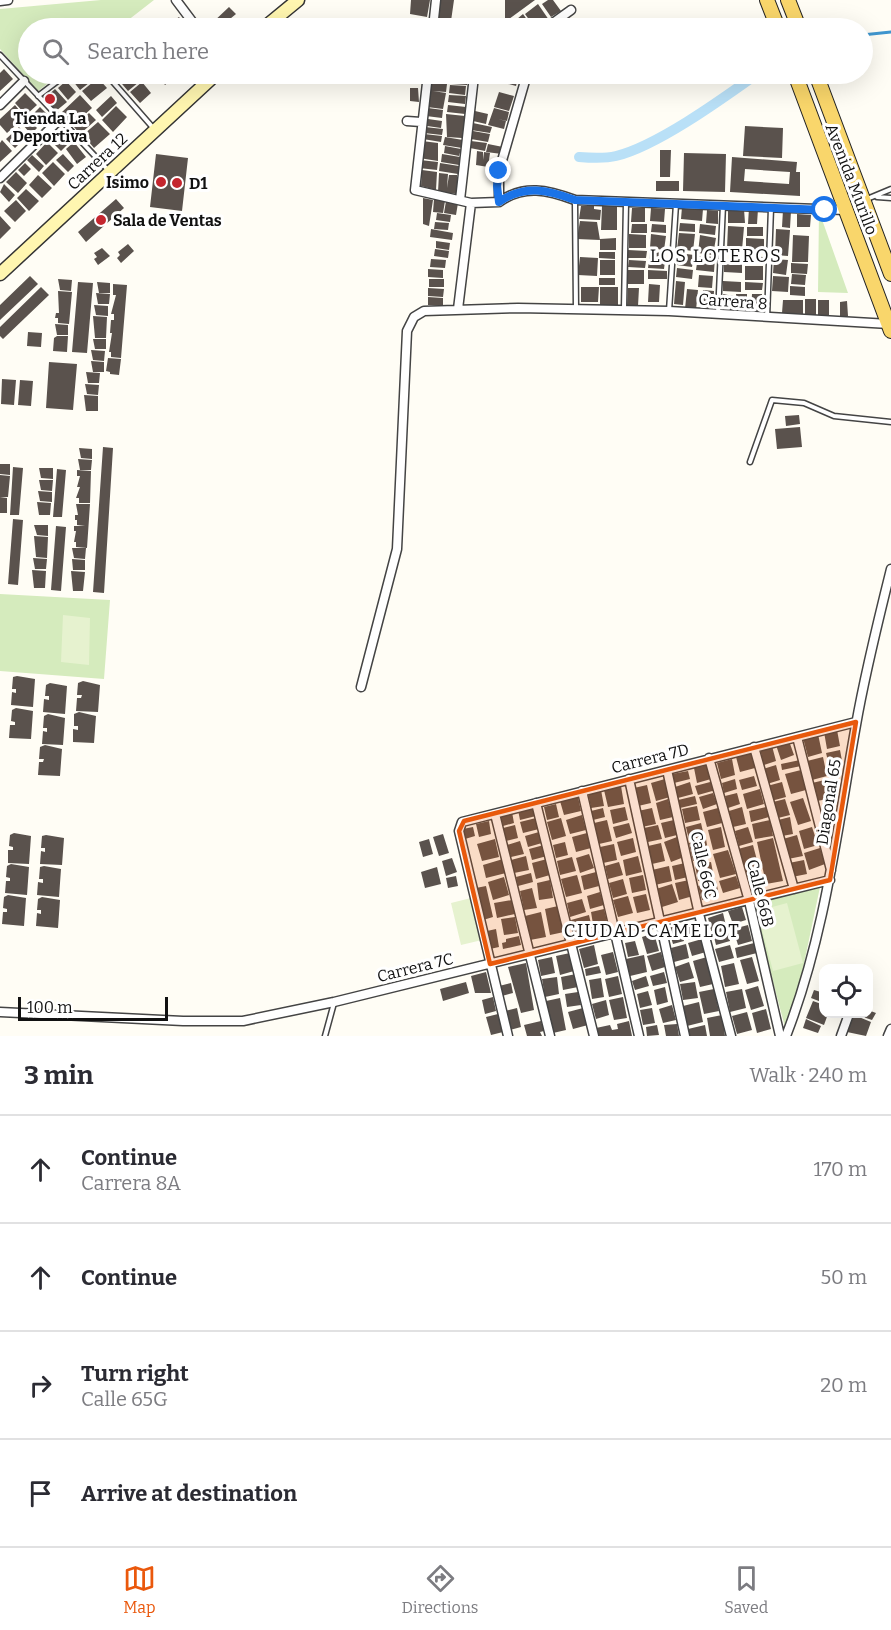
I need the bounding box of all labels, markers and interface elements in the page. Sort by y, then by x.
search box [18,18,873,84]
icon: search [39,35,72,68]
text: Search here [87,38,209,65]
marker: Tienda La Deportiva [43,92,57,106]
place label: Tienda La Deportiva [12,109,88,146]
street label: Avenida Murillo [822,121,882,238]
street label: Carrera 12 [64,129,131,194]
route end [485,157,511,183]
place label: Isimo [106,173,149,192]
place label: D1 [189,174,207,193]
marker: Isimo [154,175,168,189]
marker: D1 [170,176,184,190]
route start [811,196,837,222]
place label: Sala de Ventas [113,211,222,230]
marker: Sala de Ventas [94,213,108,227]
district label: LOS LOTEROS [650,245,782,267]
street label: Carrera 8 [698,290,768,313]
street label: Carrera 7D [609,740,691,777]
street label: Diagonal 65 [812,758,845,846]
street label: Calle 66C [686,829,721,901]
street label: Calle 66B [743,857,778,929]
district label: CIUDAD CAMELOT [564,920,740,942]
street label: Carrera 7C [375,949,455,986]
map controls [819,964,873,1018]
button: locate [819,964,873,1018]
scale bar [18,994,168,1022]
text: 100 m [27,998,72,1017]
text: 3 min [24,1060,93,1091]
text: Walk · 240 m [749,1063,867,1087]
text: Continue [81,1144,177,1171]
icon: ahead [24,1153,57,1186]
text: 170 m [814,1157,867,1181]
text: Carrera 8A [81,1171,181,1195]
icon: ahead [24,1261,57,1294]
text: Continue [81,1264,177,1291]
text: 50 m [820,1265,867,1289]
text: Turn right [81,1360,189,1387]
icon: right [24,1369,57,1402]
text: 20 m [820,1373,867,1397]
text: Calle 65G [81,1387,168,1411]
icon: arrive [24,1477,57,1510]
text: Arrive at destination [81,1480,297,1507]
tab: Map [123,1562,156,1617]
tab: Directions [402,1562,479,1617]
tab: Saved [724,1562,768,1617]

